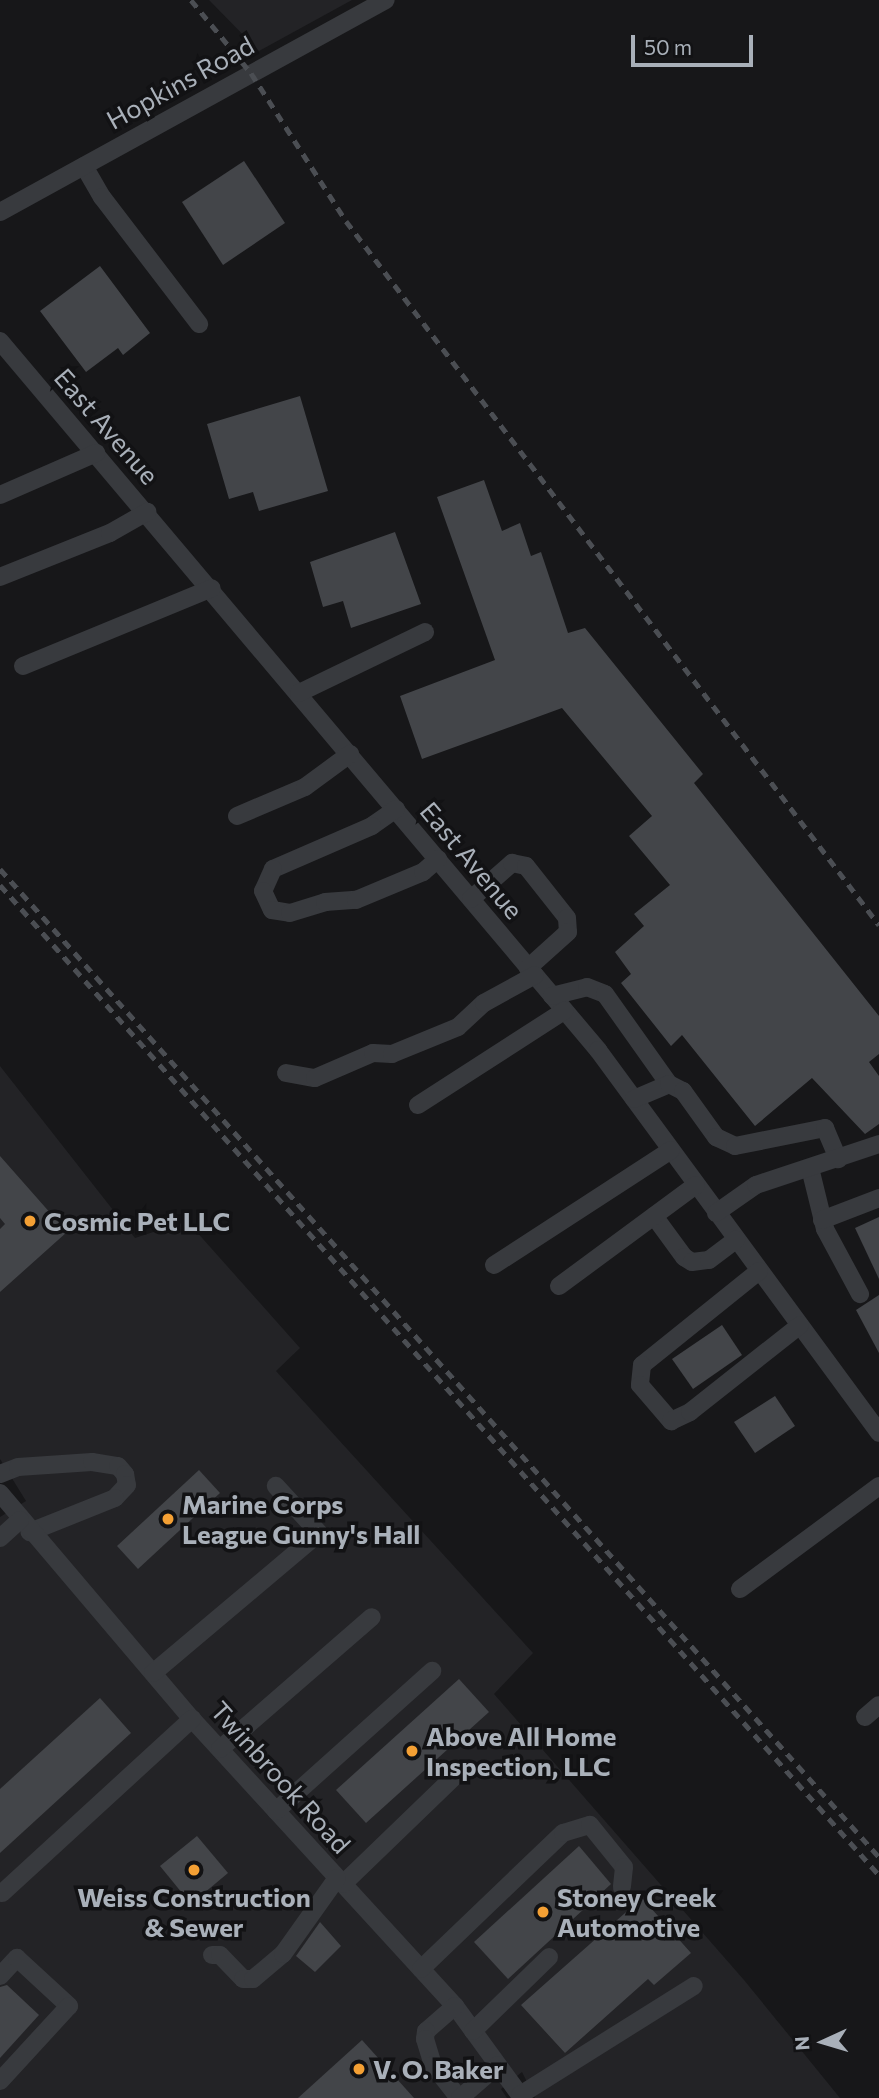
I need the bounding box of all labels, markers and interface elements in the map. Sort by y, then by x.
scale bar [634,21,756,65]
street label: Hopkins Road [101,29,259,135]
text: 50 m [644,34,692,59]
street label: East Avenue [48,362,166,490]
street label: East Avenue [414,795,530,925]
place label: Cosmic Pet LLC [44,1205,230,1237]
marker: Cosmic Pet LLC [22,1213,38,1229]
place label: Marine Corps League Gunny's Hall [182,1488,420,1550]
marker: Marine Corps League Gunny's Hall [160,1511,176,1527]
street label: Twinbrook Road [205,1695,357,1859]
place label: Above All Home Inspection, LLC [426,1720,617,1782]
marker: Above All Home Inspection, LLC [404,1743,420,1759]
marker: Weiss Construction & Sewer [186,1862,202,1878]
place label: Weiss Construction & Sewer [77,1881,311,1942]
place label: Stoney Creek Automotive [557,1881,717,1942]
marker: Stoney Creek Automotive [535,1904,551,1920]
north arrow [788,2007,858,2077]
text: N [790,2036,814,2051]
place label: V. O. Baker [373,2053,504,2085]
marker: V. O. Baker [351,2061,367,2077]

